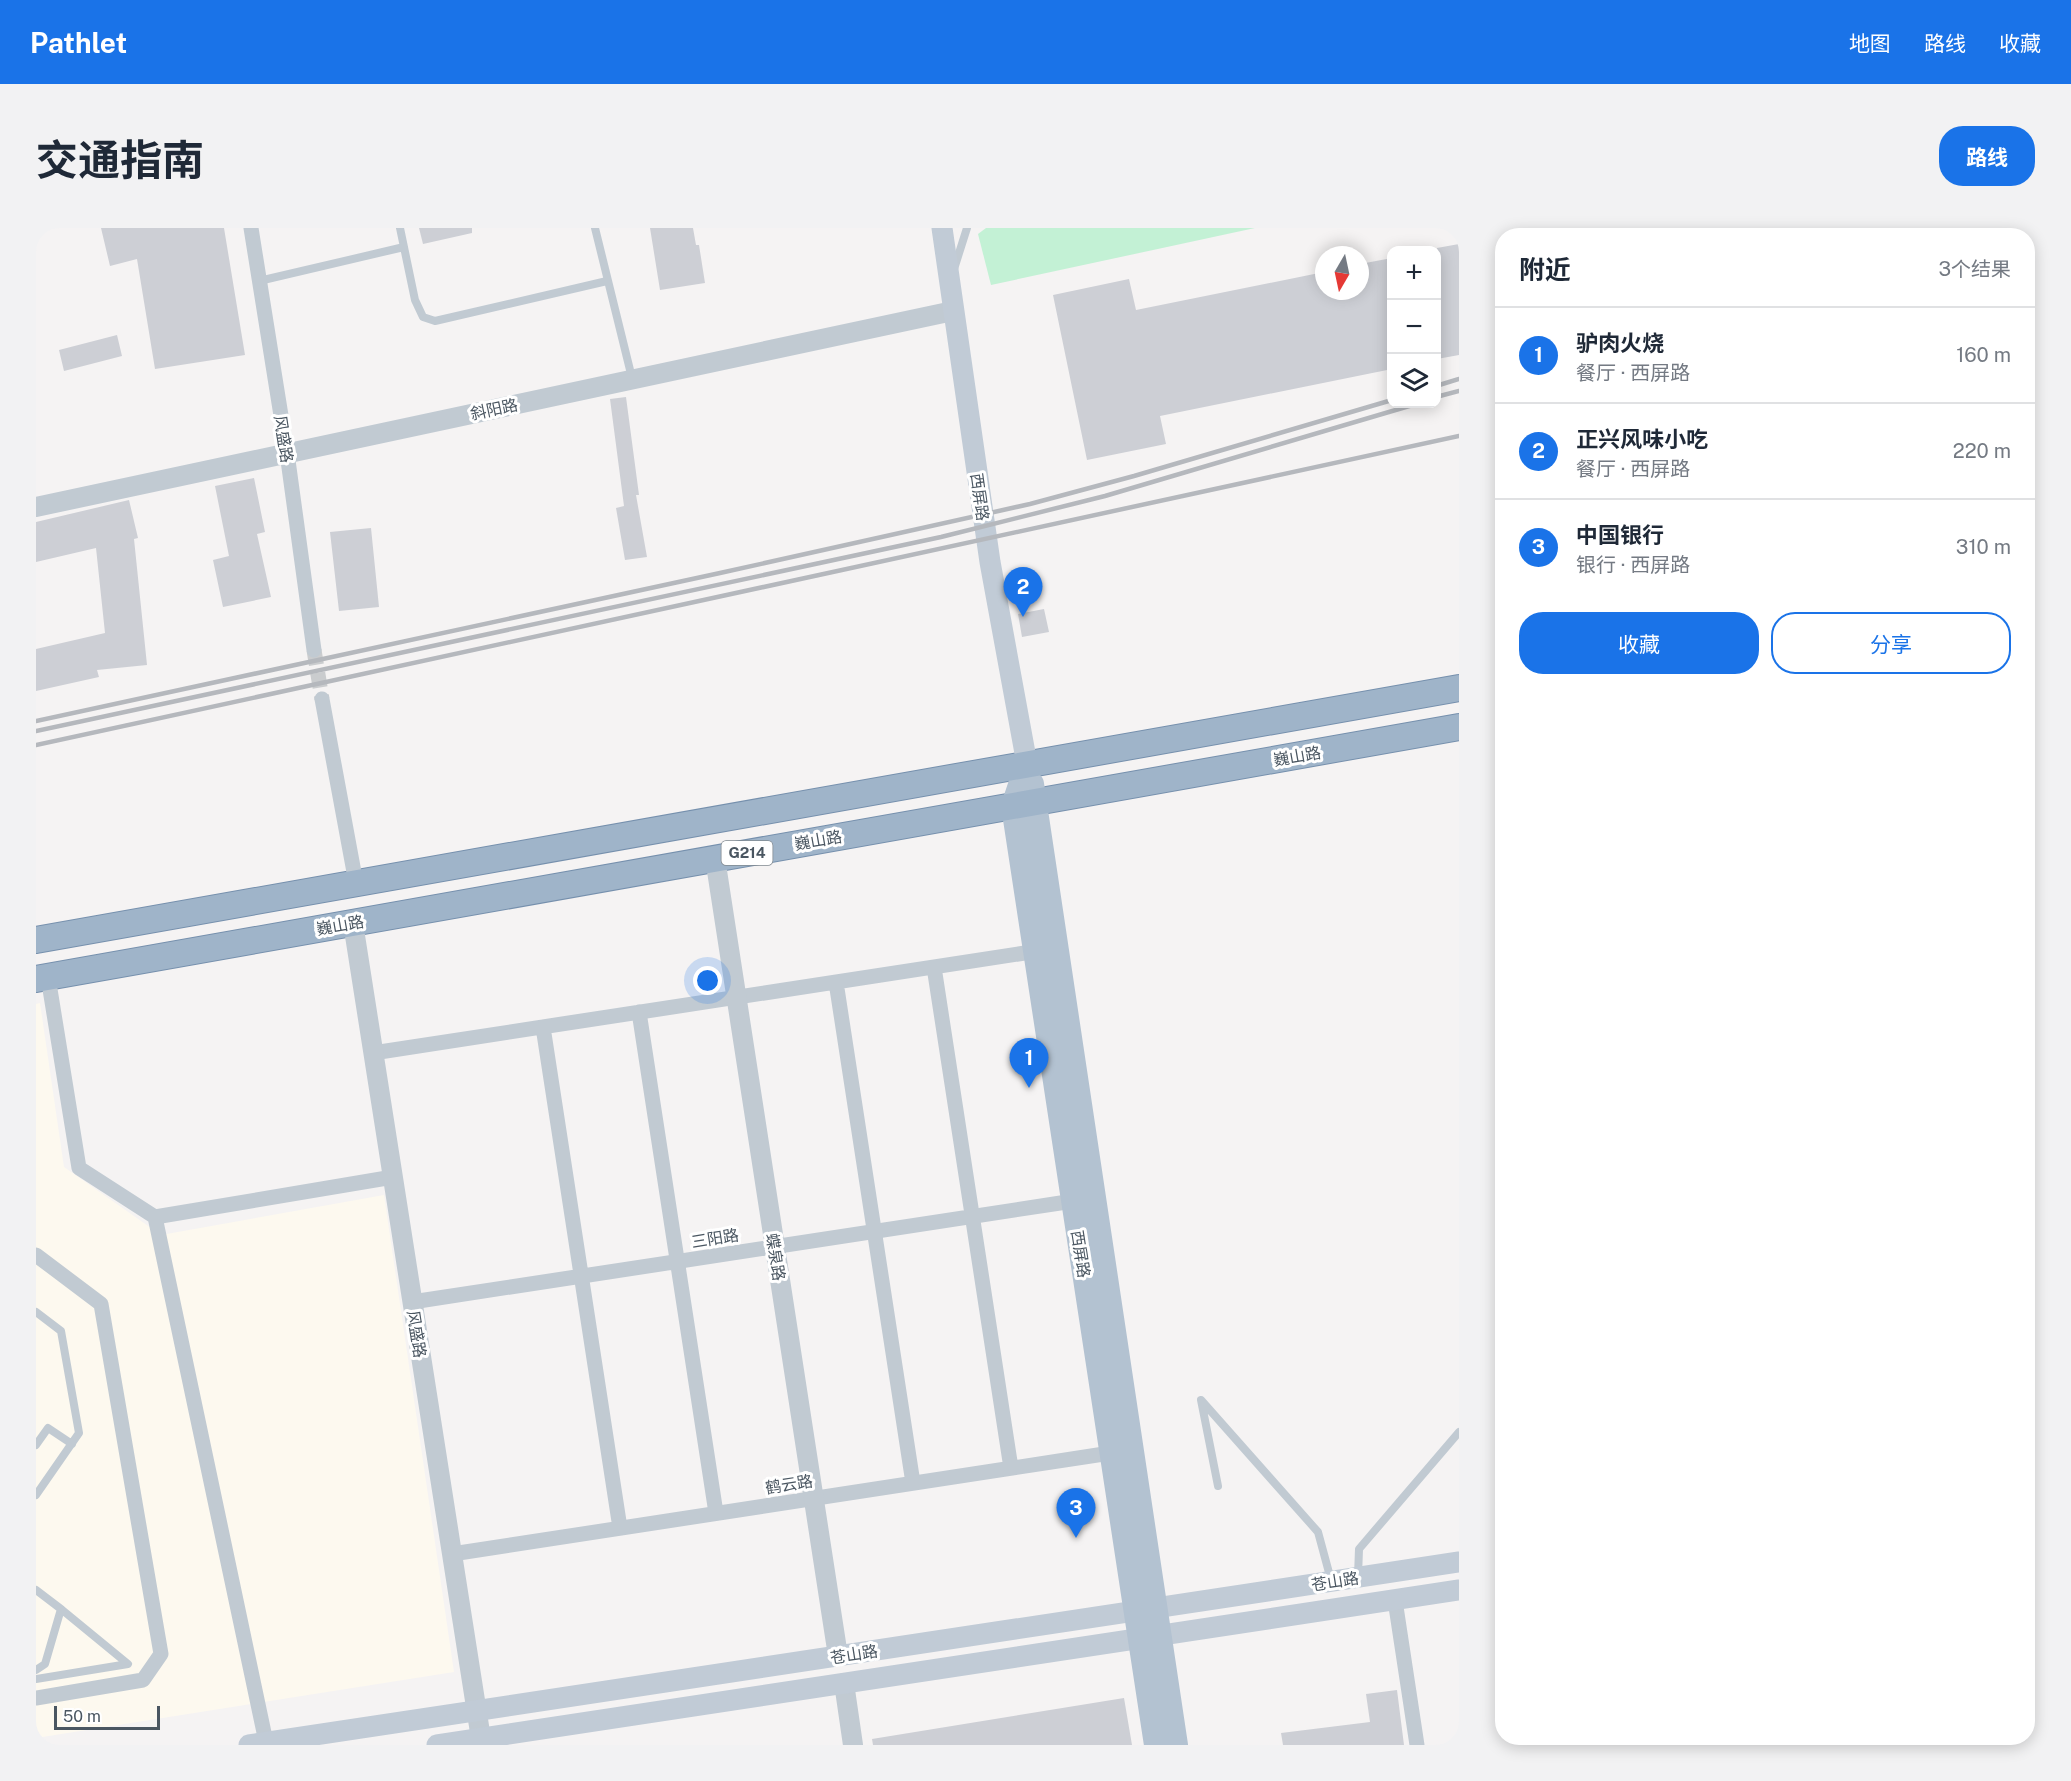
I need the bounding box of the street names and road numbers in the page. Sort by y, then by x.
street label: 斜阳路 [469,395,520,424]
street label: 风盛路 [270,414,297,464]
street label: 西屏路 [967,472,992,522]
street label: 巍山路 [1272,743,1322,770]
street label: 巍山路 [793,827,843,854]
road number: G214 [722,841,772,865]
street label: 巍山路 [315,912,365,939]
street label: 三阳路 [690,1225,740,1252]
street label: 西屏路 [1067,1229,1094,1279]
street label: 蝶泉路 [762,1232,789,1282]
street label: 风盛路 [403,1309,430,1359]
street label: 鹤云路 [764,1471,814,1498]
street label: 苍山路 [1310,1568,1360,1595]
street label: 苍山路 [829,1641,879,1668]

